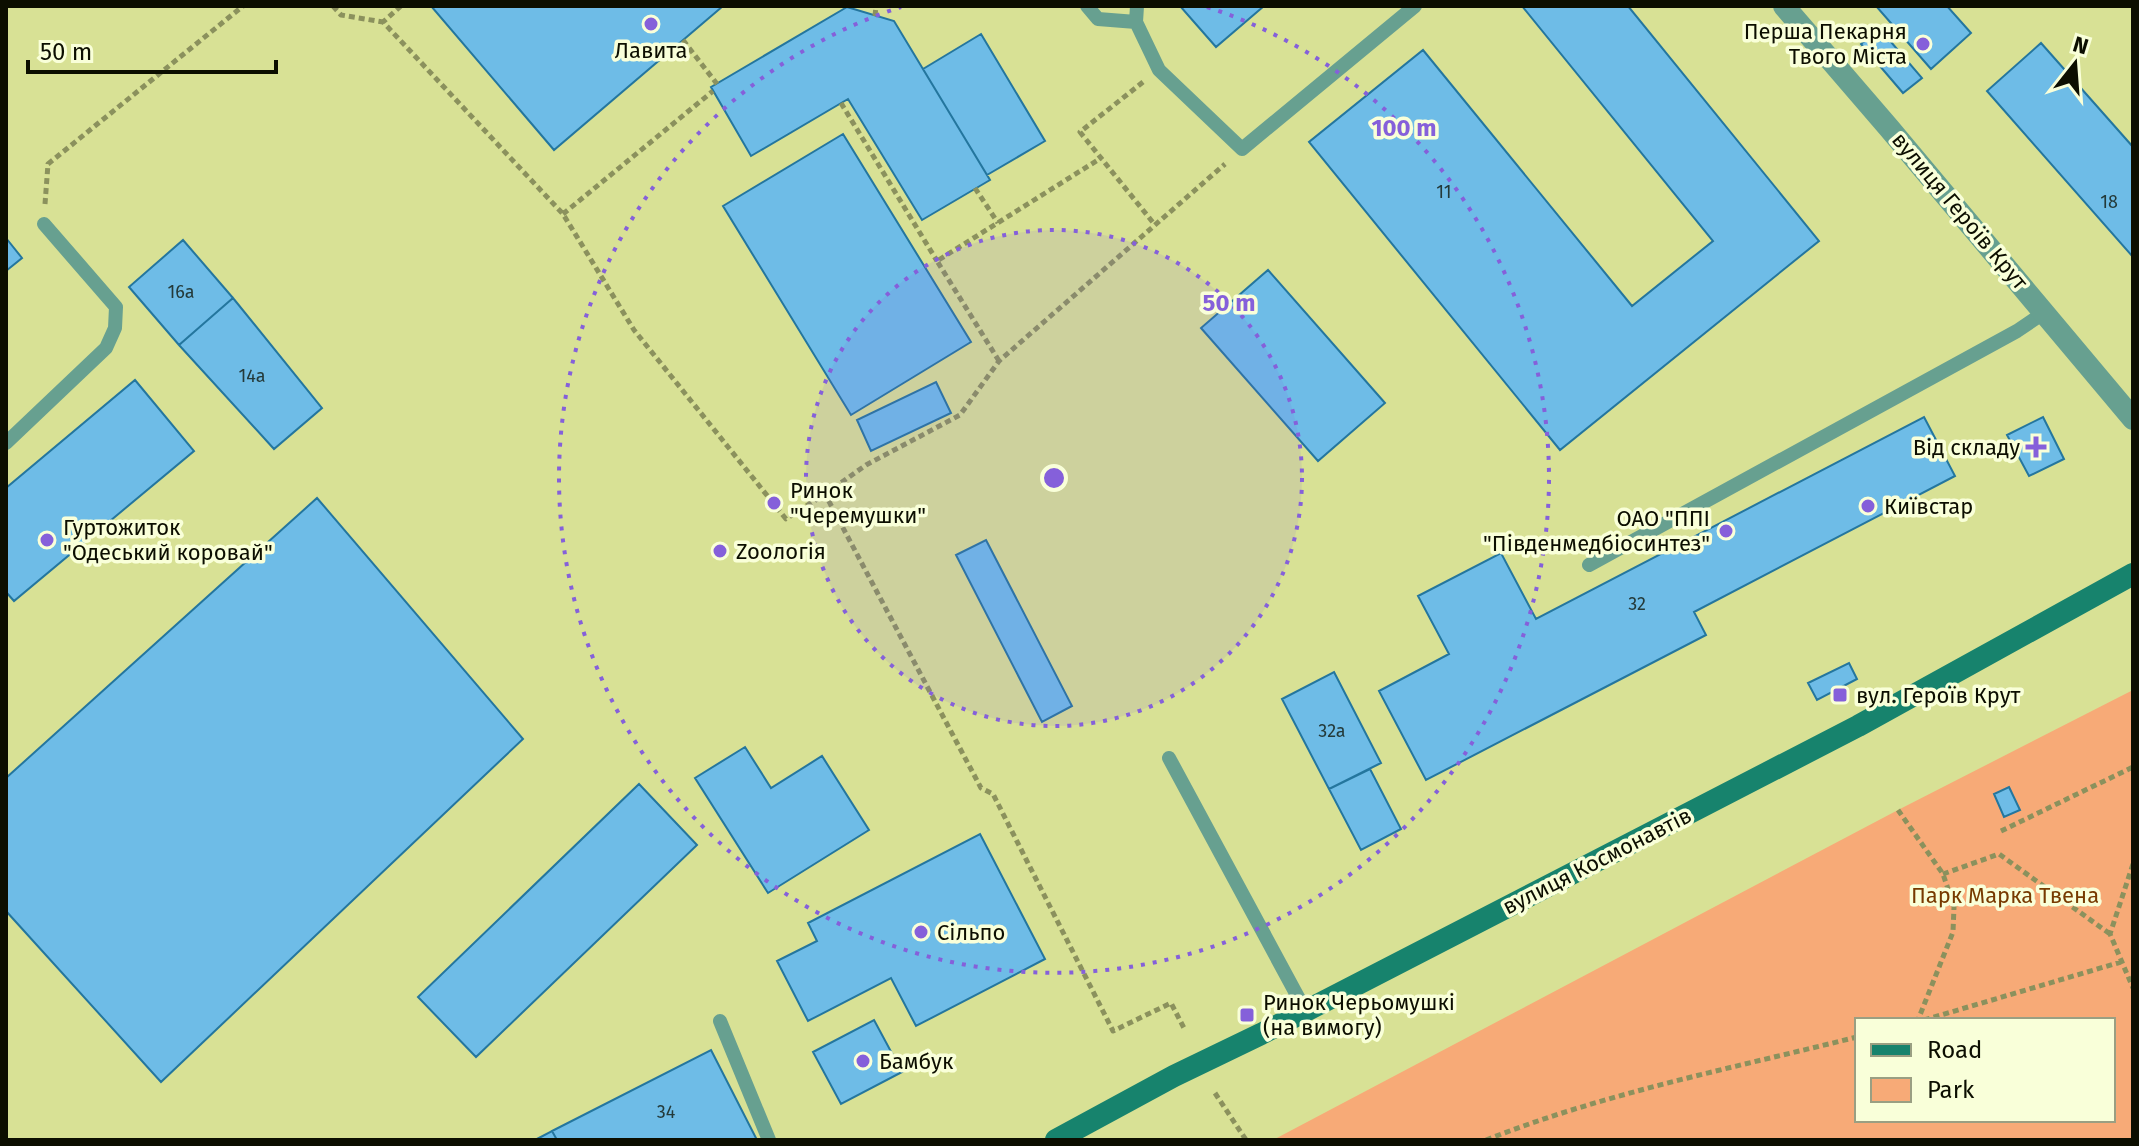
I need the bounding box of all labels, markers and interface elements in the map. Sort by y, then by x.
marker: Лавита [642,15,660,33]
place label: Перша Пекарня Твого Міста [1744,18,1907,70]
scale bar [28,24,276,74]
north arrow [2035,24,2115,104]
text: N [2070,30,2092,60]
marker: Перша Пекарня Твого Міста [1914,35,1932,53]
place label: Лавита [614,37,688,64]
text: 50 m [40,38,92,66]
text: 100 m [1371,114,1437,142]
street label: вулиця Героїв Крут [1886,127,2034,295]
house number: 11 [1436,181,1452,203]
house number: 18 [2100,191,2118,213]
house number: 16а [167,281,195,303]
text: 50 m [1203,289,1255,317]
house number: 14а [238,365,266,387]
place label: Від складу [1913,434,2020,461]
marker: Від складу [2027,438,2045,456]
centre of rings [1040,464,1068,492]
place label: Ринок "Черемушки" [790,477,926,529]
place label: Київстар [1884,493,1973,520]
marker: Ринок "Черемушки" [765,494,783,512]
marker: Київстар [1859,497,1877,515]
place label: ОАО "ППІ "Південмедбіосинтез" [1483,505,1710,557]
place label: Гуртожиток "Одеський коровай" [63,514,273,566]
marker: ОАО "ППІ "Південмедбіосинтез" [1717,522,1735,540]
marker: Гуртожиток "Одеський коровай" [38,531,56,549]
place label: Zooлогія [736,538,826,565]
marker: Zooлогія [711,542,729,560]
house number: 32 [1628,593,1646,615]
place label: вул. Героїв Крут [1856,682,2021,709]
marker: вул. Героїв Крут [1831,686,1849,704]
house number: 32а [1318,720,1346,742]
street label: вулиця Космонавтів [1498,802,1696,920]
park label: Парк Марка Твена [1911,882,2099,909]
place label: Сільпо [937,919,1005,946]
marker: Сільпо [912,923,930,941]
place label: Ринок Черьомушкі (на вимогу) [1263,989,1455,1041]
marker: Ринок Черьомушкі (на вимогу) [1238,1006,1256,1024]
legend [1855,1018,2115,1122]
text: Road [1927,1036,1982,1064]
place label: Бамбук [879,1048,954,1075]
marker: Бамбук [854,1052,872,1070]
text: Park [1927,1076,1975,1104]
house number: 34 [657,1101,676,1123]

